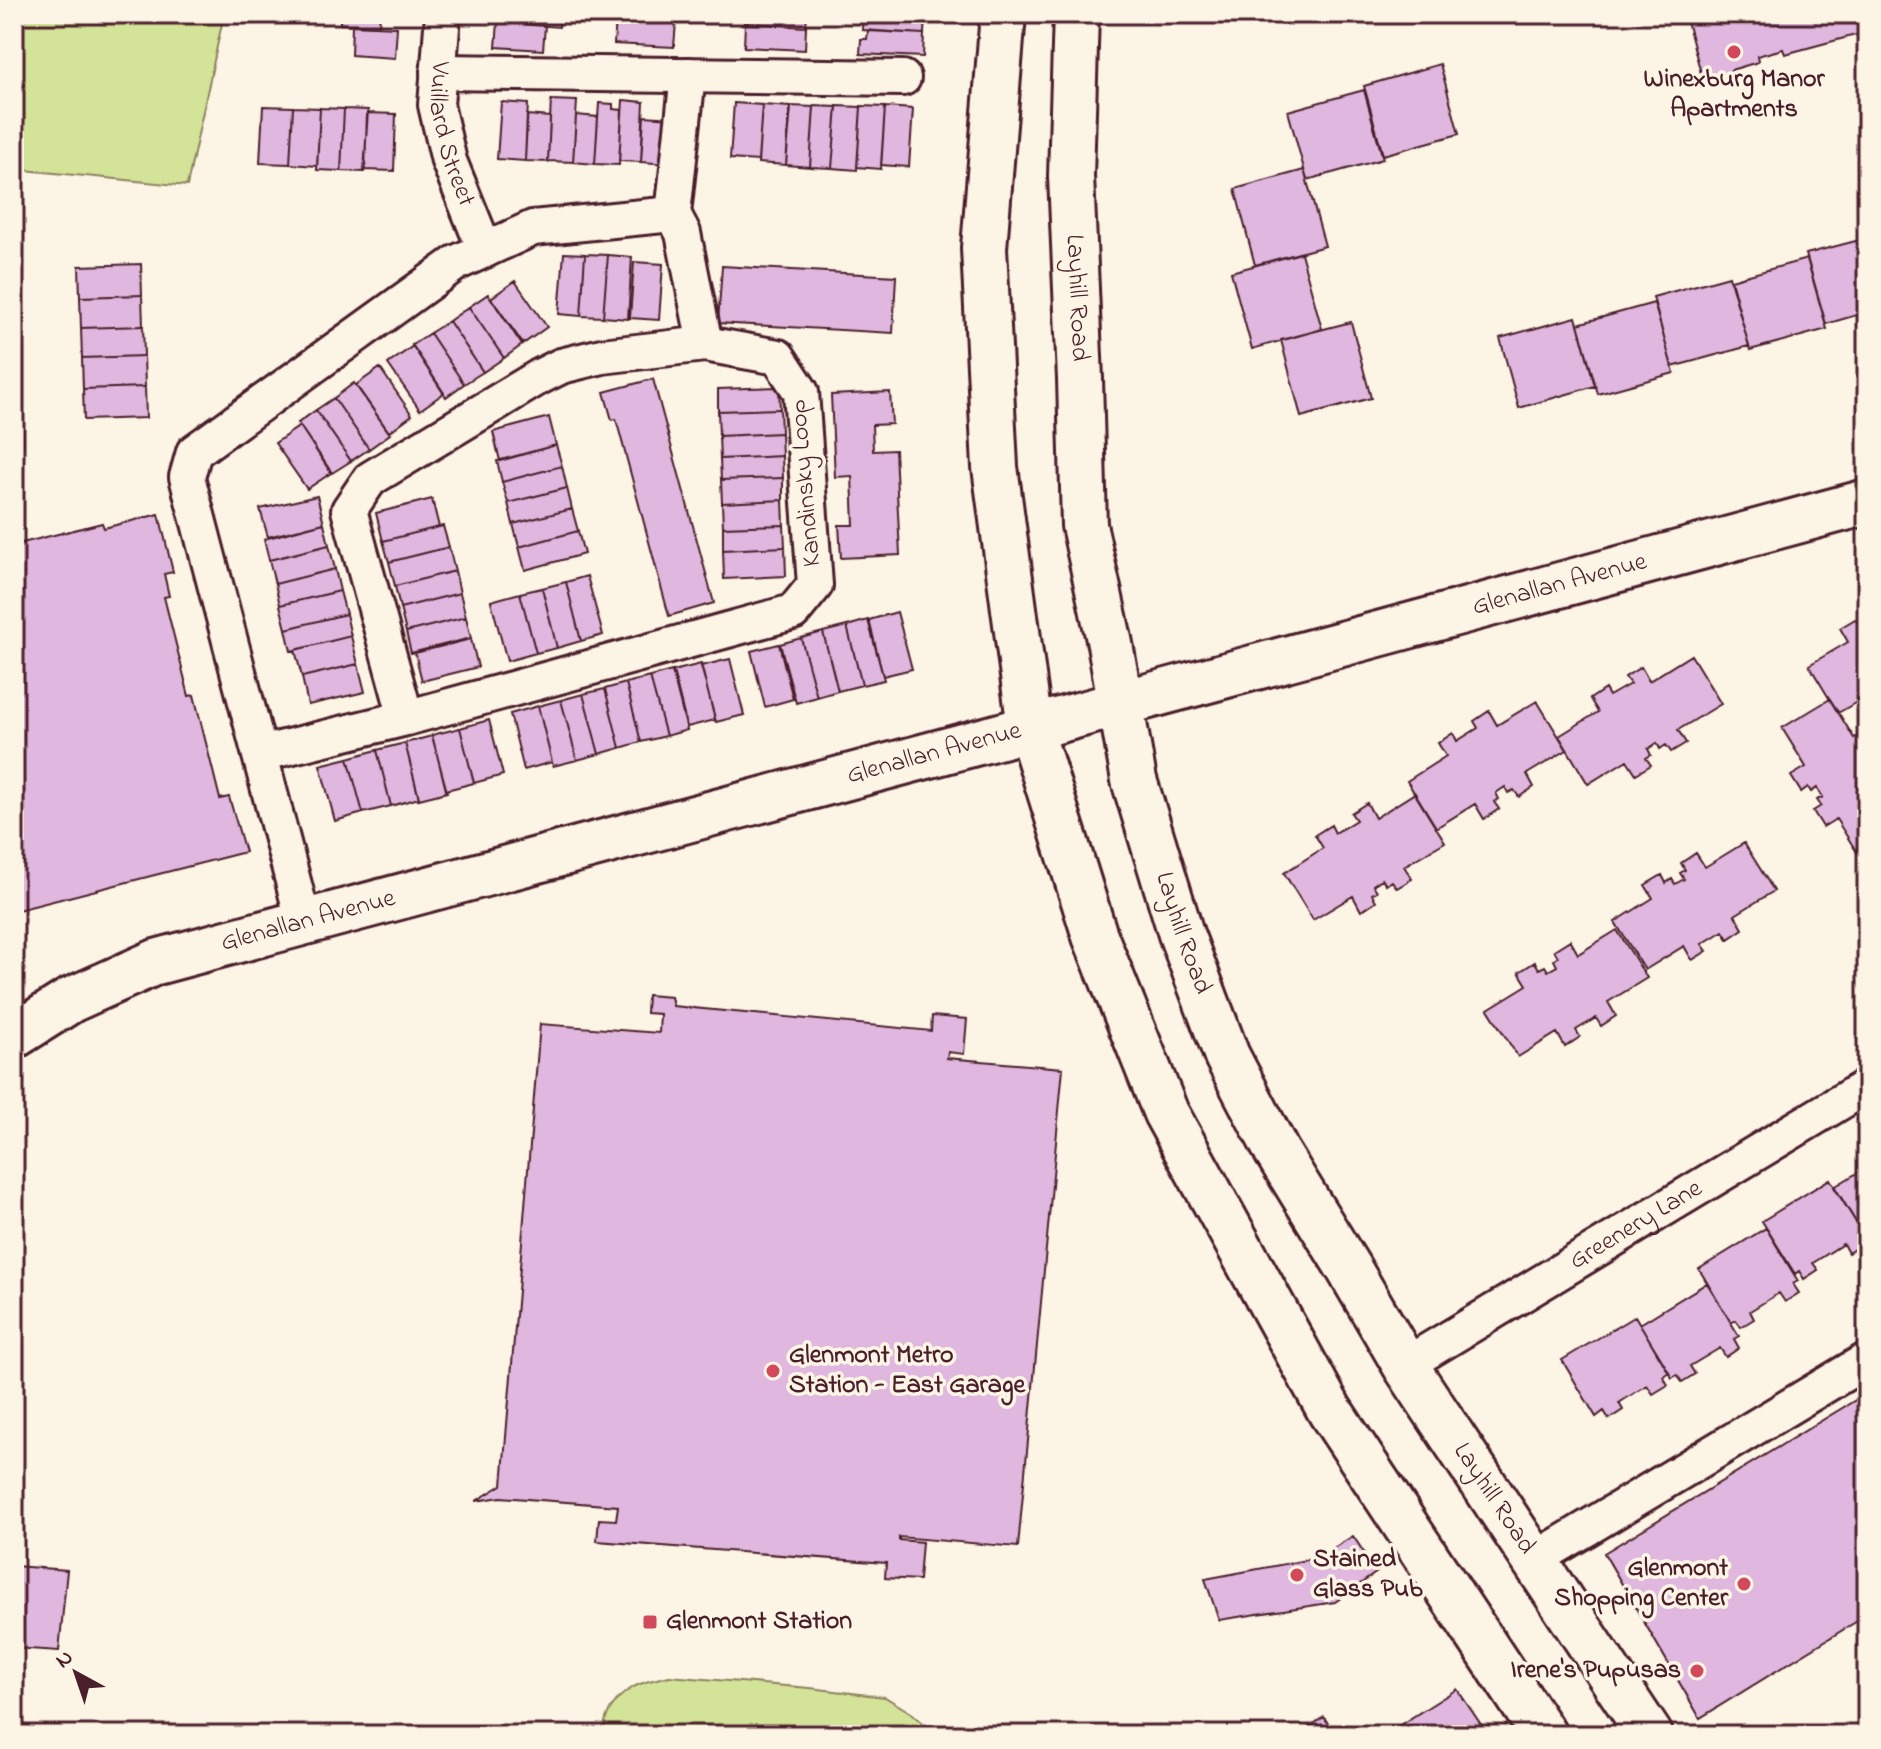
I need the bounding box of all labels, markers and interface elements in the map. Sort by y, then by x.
marker: Winexburg Manor Apartments [1725,43,1743,61]
street label: Vuillard Street [417,59,485,213]
place label: Winexburg Manor Apartments [1643,61,1826,129]
street label: Layhill Road [1055,234,1098,362]
street label: Kandinsky Loop [780,398,832,568]
street label: Glenallan Avenue [1468,543,1651,627]
street label: Glenallan Avenue [843,712,1026,795]
street label: Layhill Road [1144,867,1221,1000]
street label: Glenallan Avenue [217,880,400,963]
street label: Greenery Lane [1562,1170,1710,1280]
place label: Glenmont Metro Station - East Garage [789,1337,1026,1406]
marker: Glenmont Metro Station - East Garage [764,1362,782,1380]
street label: Layhill Road [1443,1435,1545,1563]
place label: Stained Glass Pub [1313,1541,1423,1609]
place label: Glenmont Shopping Center [1554,1550,1729,1619]
marker: Stained Glass Pub [1288,1566,1306,1584]
marker: Glenmont Shopping Center [1735,1575,1753,1593]
place label: Glenmont Station [666,1603,852,1641]
marker: Glenmont Station [641,1613,659,1631]
north arrow [36,1633,116,1713]
text: N [49,1643,81,1677]
place label: Irene's Pupusas [1511,1652,1681,1690]
marker: Irene's Pupusas [1688,1662,1706,1680]

